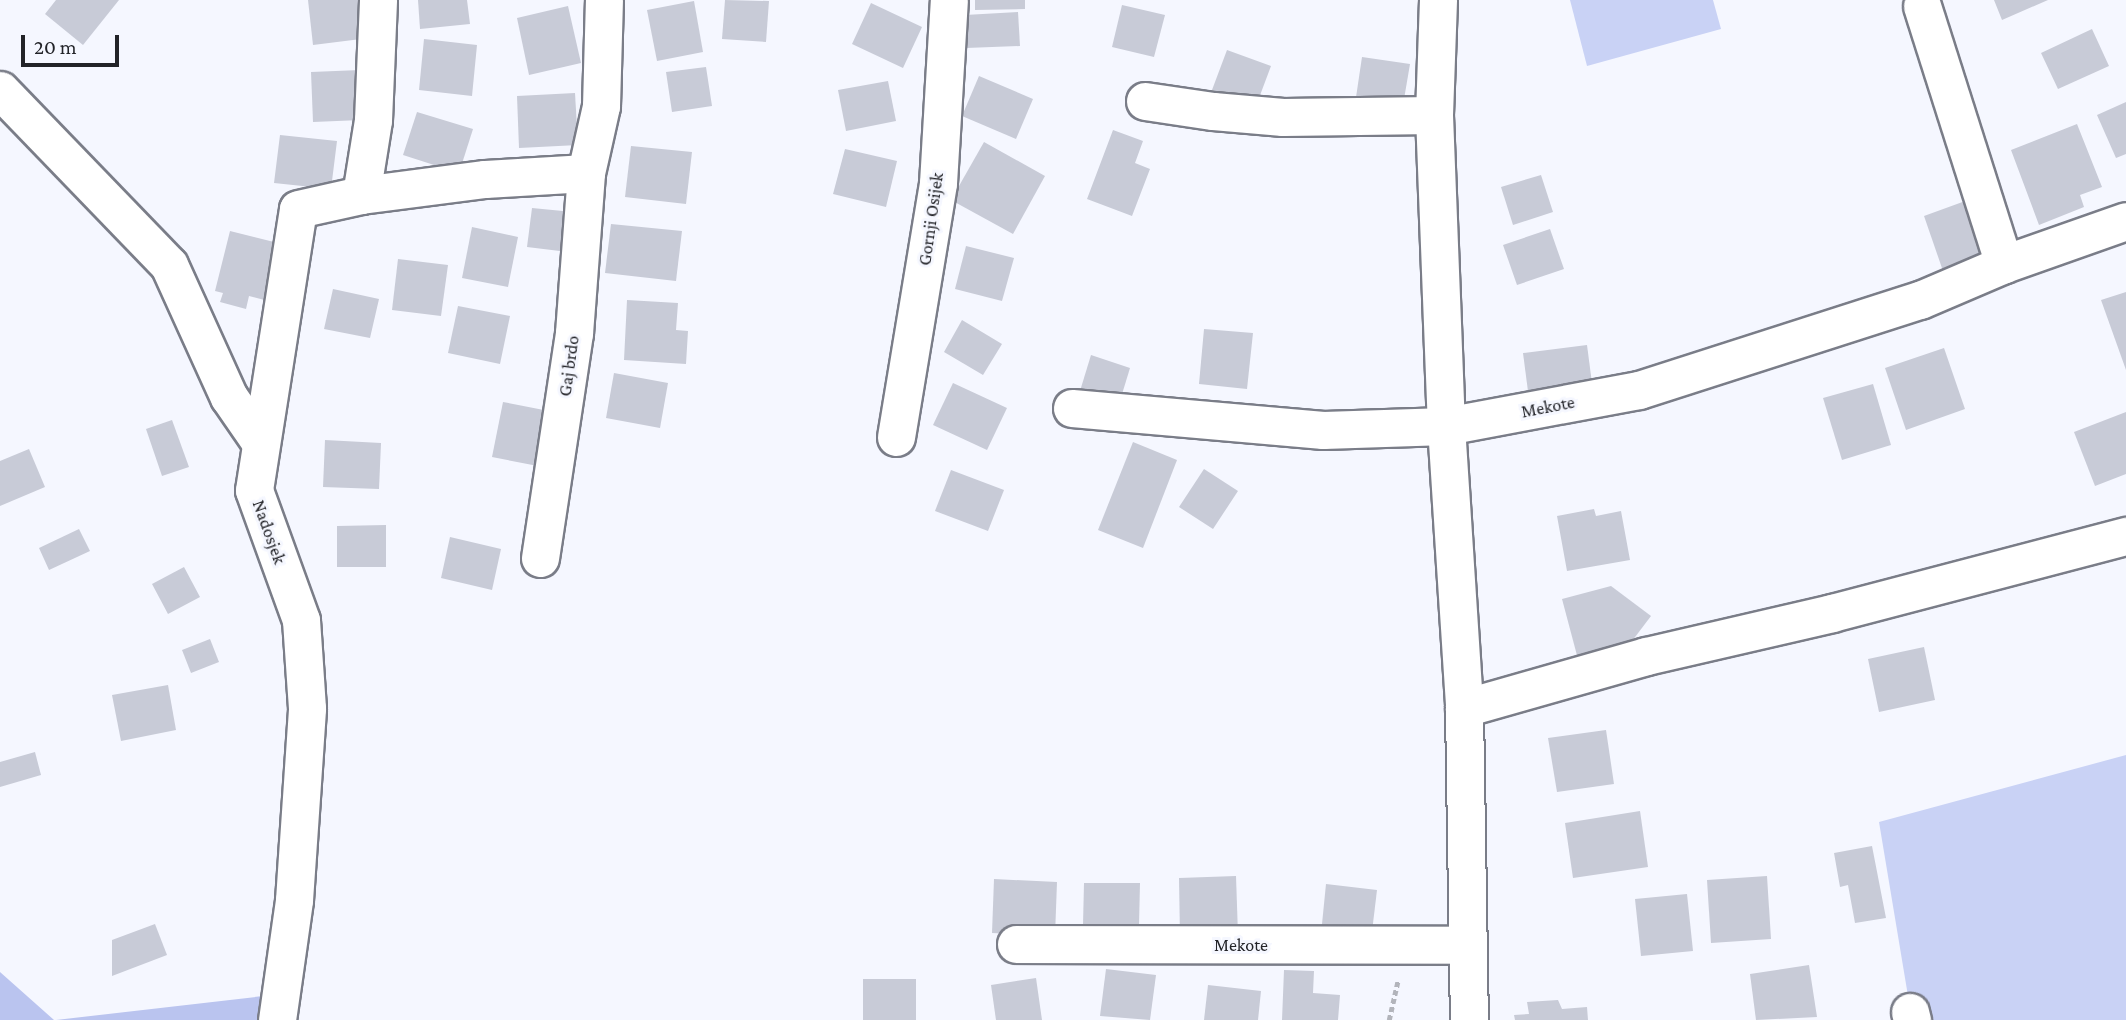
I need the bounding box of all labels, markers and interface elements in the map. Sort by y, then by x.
scale bar [24,21,122,65]
text: 20 m [34,35,77,59]
street label: Gornji Osijek [914,171,948,267]
street label: Gaj brdo [554,334,584,398]
street label: Mekote [1519,391,1577,423]
street label: Nadosjek [247,497,291,567]
street label: Mekote [1214,934,1268,956]

